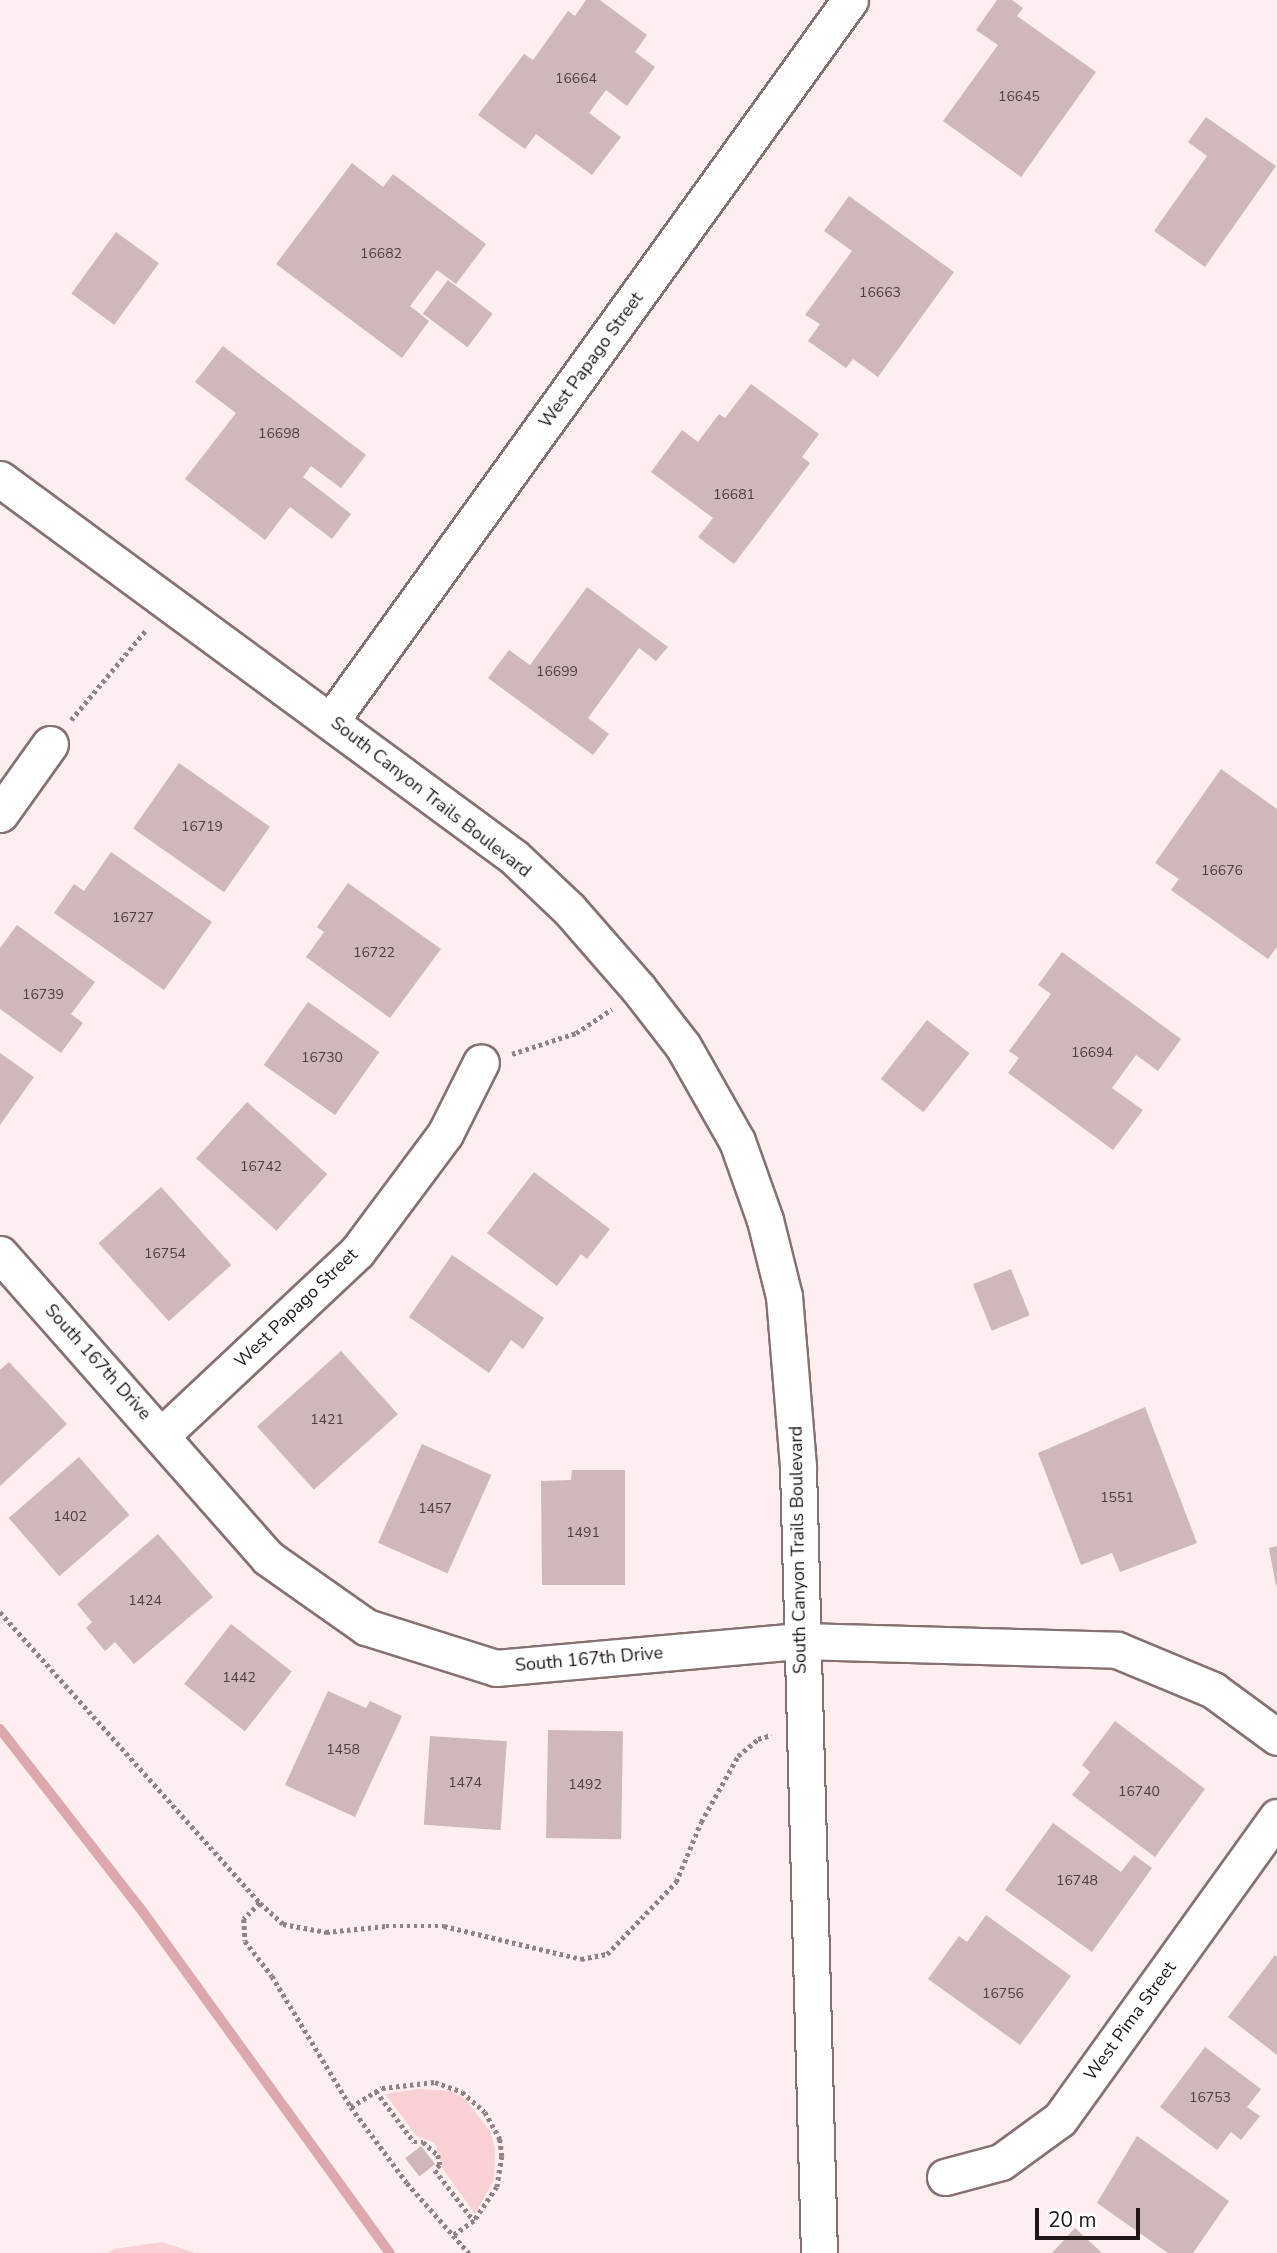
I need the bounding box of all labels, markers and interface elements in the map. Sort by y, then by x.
house number: 16664 [555,71,597,87]
house number: 16645 [998,89,1040,105]
house number: 16682 [360,246,402,262]
house number: 16663 [859,285,901,301]
street label: West Papago Street [534,288,648,432]
house number: 16698 [258,426,300,442]
house number: 16681 [713,487,755,503]
house number: 16699 [536,664,578,680]
street label: South Canyon Trails Boulevard [327,712,535,882]
house number: 16719 [181,819,223,835]
house number: 16676 [1201,863,1243,879]
house number: 16727 [112,910,154,926]
house number: 16722 [353,945,395,961]
house number: 16739 [22,987,64,1003]
house number: 16694 [1071,1045,1113,1061]
house number: 16730 [301,1050,343,1066]
house number: 16742 [240,1159,282,1175]
street label: West Papago Street [230,1244,362,1372]
house number: 16754 [144,1246,186,1262]
street label: South 167th Drive [40,1300,156,1424]
house number: 1421 [310,1412,344,1428]
street label: South Canyon Trails Boulevard [785,1426,811,1674]
house number: 1551 [1100,1490,1134,1506]
house number: 1457 [418,1501,452,1517]
house number: 1402 [53,1509,87,1525]
house number: 1491 [566,1525,600,1541]
house number: 1424 [128,1593,162,1609]
street label: South 167th Drive [514,1642,664,1676]
house number: 1442 [222,1670,256,1686]
house number: 1458 [326,1742,360,1758]
house number: 1474 [448,1775,482,1791]
house number: 1492 [568,1777,602,1793]
house number: 16740 [1118,1784,1160,1800]
house number: 16748 [1056,1873,1098,1889]
street label: West Pima Street [1080,1957,1180,2085]
house number: 16756 [982,1986,1024,2002]
house number: 16753 [1189,2090,1231,2106]
scale bar [1039,2194,1144,2238]
text: 20 m [1048,2206,1097,2234]

